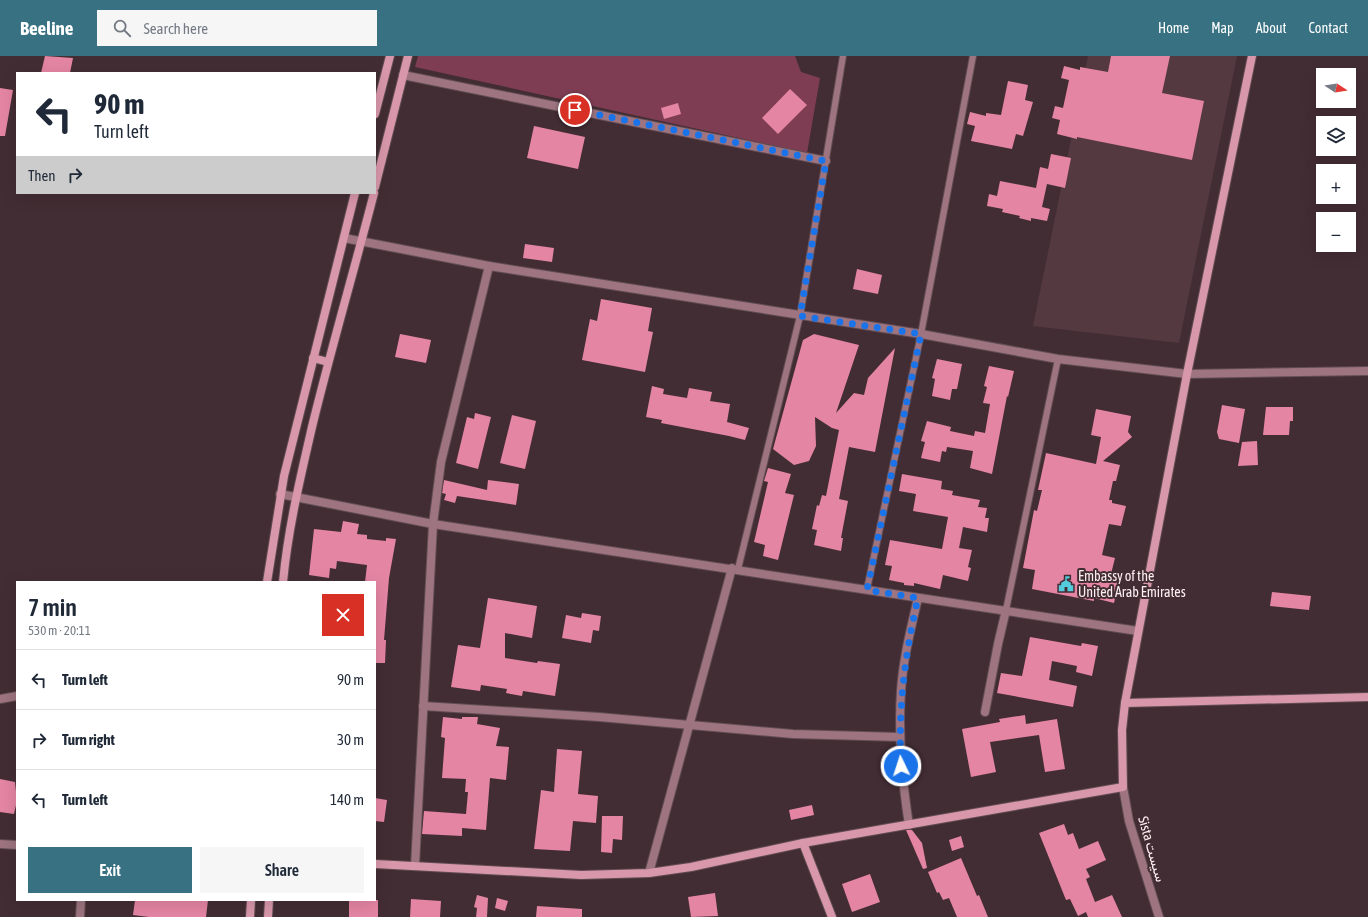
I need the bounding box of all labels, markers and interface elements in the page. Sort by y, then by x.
search box [97,10,377,46]
text: Beeline [20,17,73,39]
icon: search [111,17,133,39]
text: Search here [143,20,208,37]
text: Home [1158,20,1189,36]
text: Map [1211,20,1234,36]
text: About [1256,20,1287,36]
text: Contact [1309,20,1348,36]
north arrow [1316,68,1356,108]
map controls [1316,68,1356,252]
icon: left [28,88,80,140]
text: 90 m [94,88,144,120]
pin [558,93,592,127]
icon: arrive [564,99,586,121]
button: layers [1316,116,1356,156]
text: Turn left [94,121,149,142]
icon: right [64,164,86,186]
button: + [1316,164,1356,204]
text: Then [28,167,56,184]
button: − [1316,212,1356,252]
place label: Embassy of the United Arab Emirates [1078,568,1186,600]
public building icon: Embassy of the United Arab Emirates [1057,575,1075,593]
text: 7 min [28,594,77,621]
button: close [322,594,364,636]
text: 530 m · 20:11 [28,623,91,638]
icon: left [28,669,50,691]
text: Turn left [62,671,108,688]
text: 90 m [337,671,364,688]
icon: right [28,729,50,751]
text: Turn right [62,731,115,748]
text: 30 m [337,731,364,748]
position arrow [880,745,922,787]
icon: left [28,789,50,811]
text: Turn left [62,791,108,808]
text: 140 m [330,791,364,808]
street label: Sista سيست [1135,814,1169,884]
button: Exit [28,847,192,893]
button: Share [200,847,364,893]

